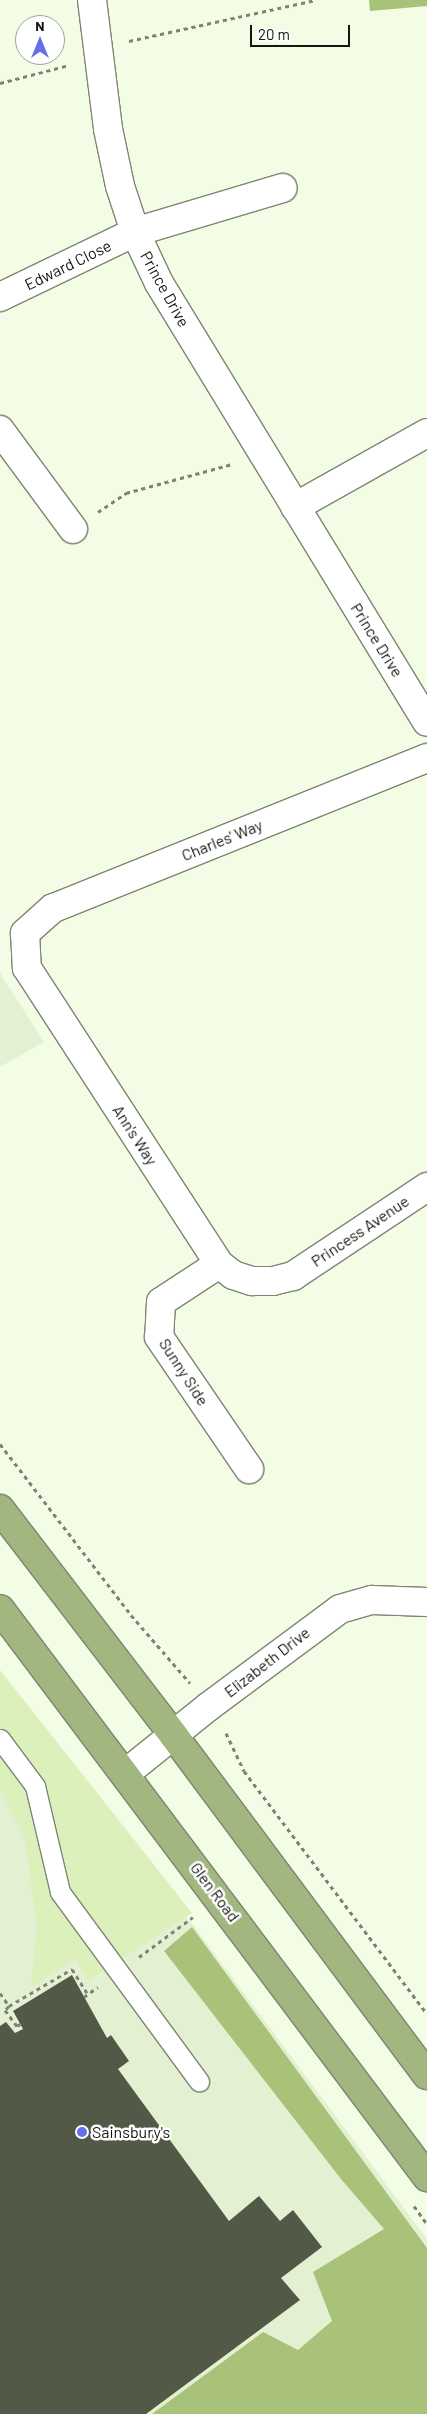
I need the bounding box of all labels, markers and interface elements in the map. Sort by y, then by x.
north arrow [15,15,65,65]
scale bar [252,15,352,47]
text: N [35,17,45,34]
text: 20 m [258,25,290,43]
street label: Edward Close [22,236,114,294]
street label: Prince Drive [136,248,194,330]
street label: Prince Drive [347,599,407,681]
street label: Charles' Way [179,815,265,865]
street label: Ann's Way [108,1101,162,1169]
street label: Princess Avenue [307,1191,413,1271]
street label: Sunny Side [155,1335,213,1409]
street label: Elizabeth Drive [220,1623,314,1701]
street label: Glen Road [187,1859,243,1925]
place label: Sainsbury's [92,2122,170,2142]
marker: Sainsbury's [76,2126,88,2138]

